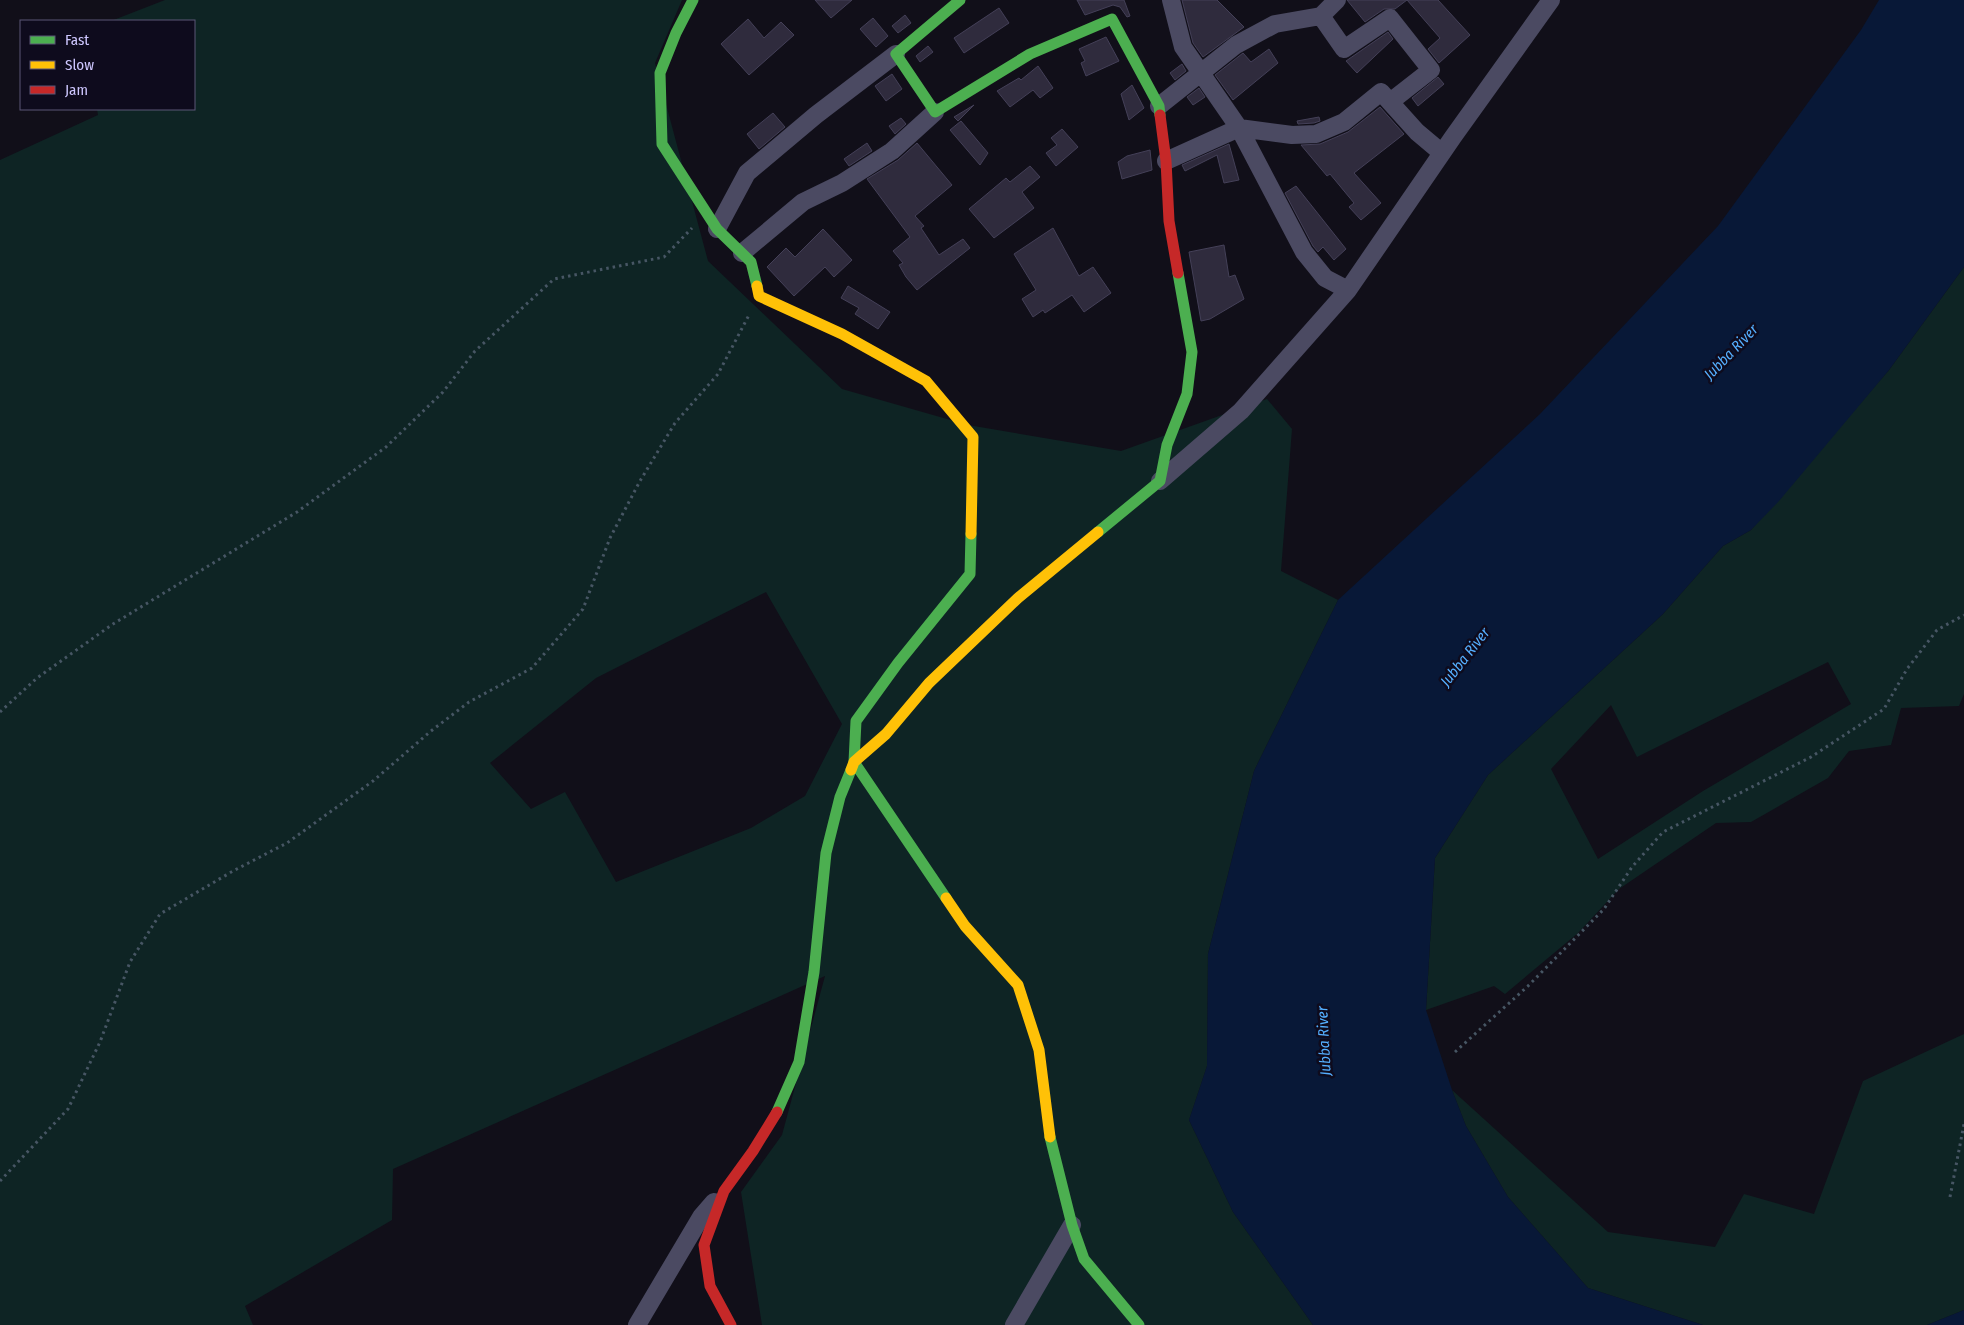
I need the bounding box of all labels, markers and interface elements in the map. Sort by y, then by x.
legend [20,20,195,110]
text: Fast [65,31,89,49]
text: Slow [65,56,94,74]
text: Jam [65,81,88,99]
water label: Jubba River [1700,320,1762,384]
water label: Jubba River [1436,623,1494,691]
water label: Jubba River [1313,1005,1335,1077]

